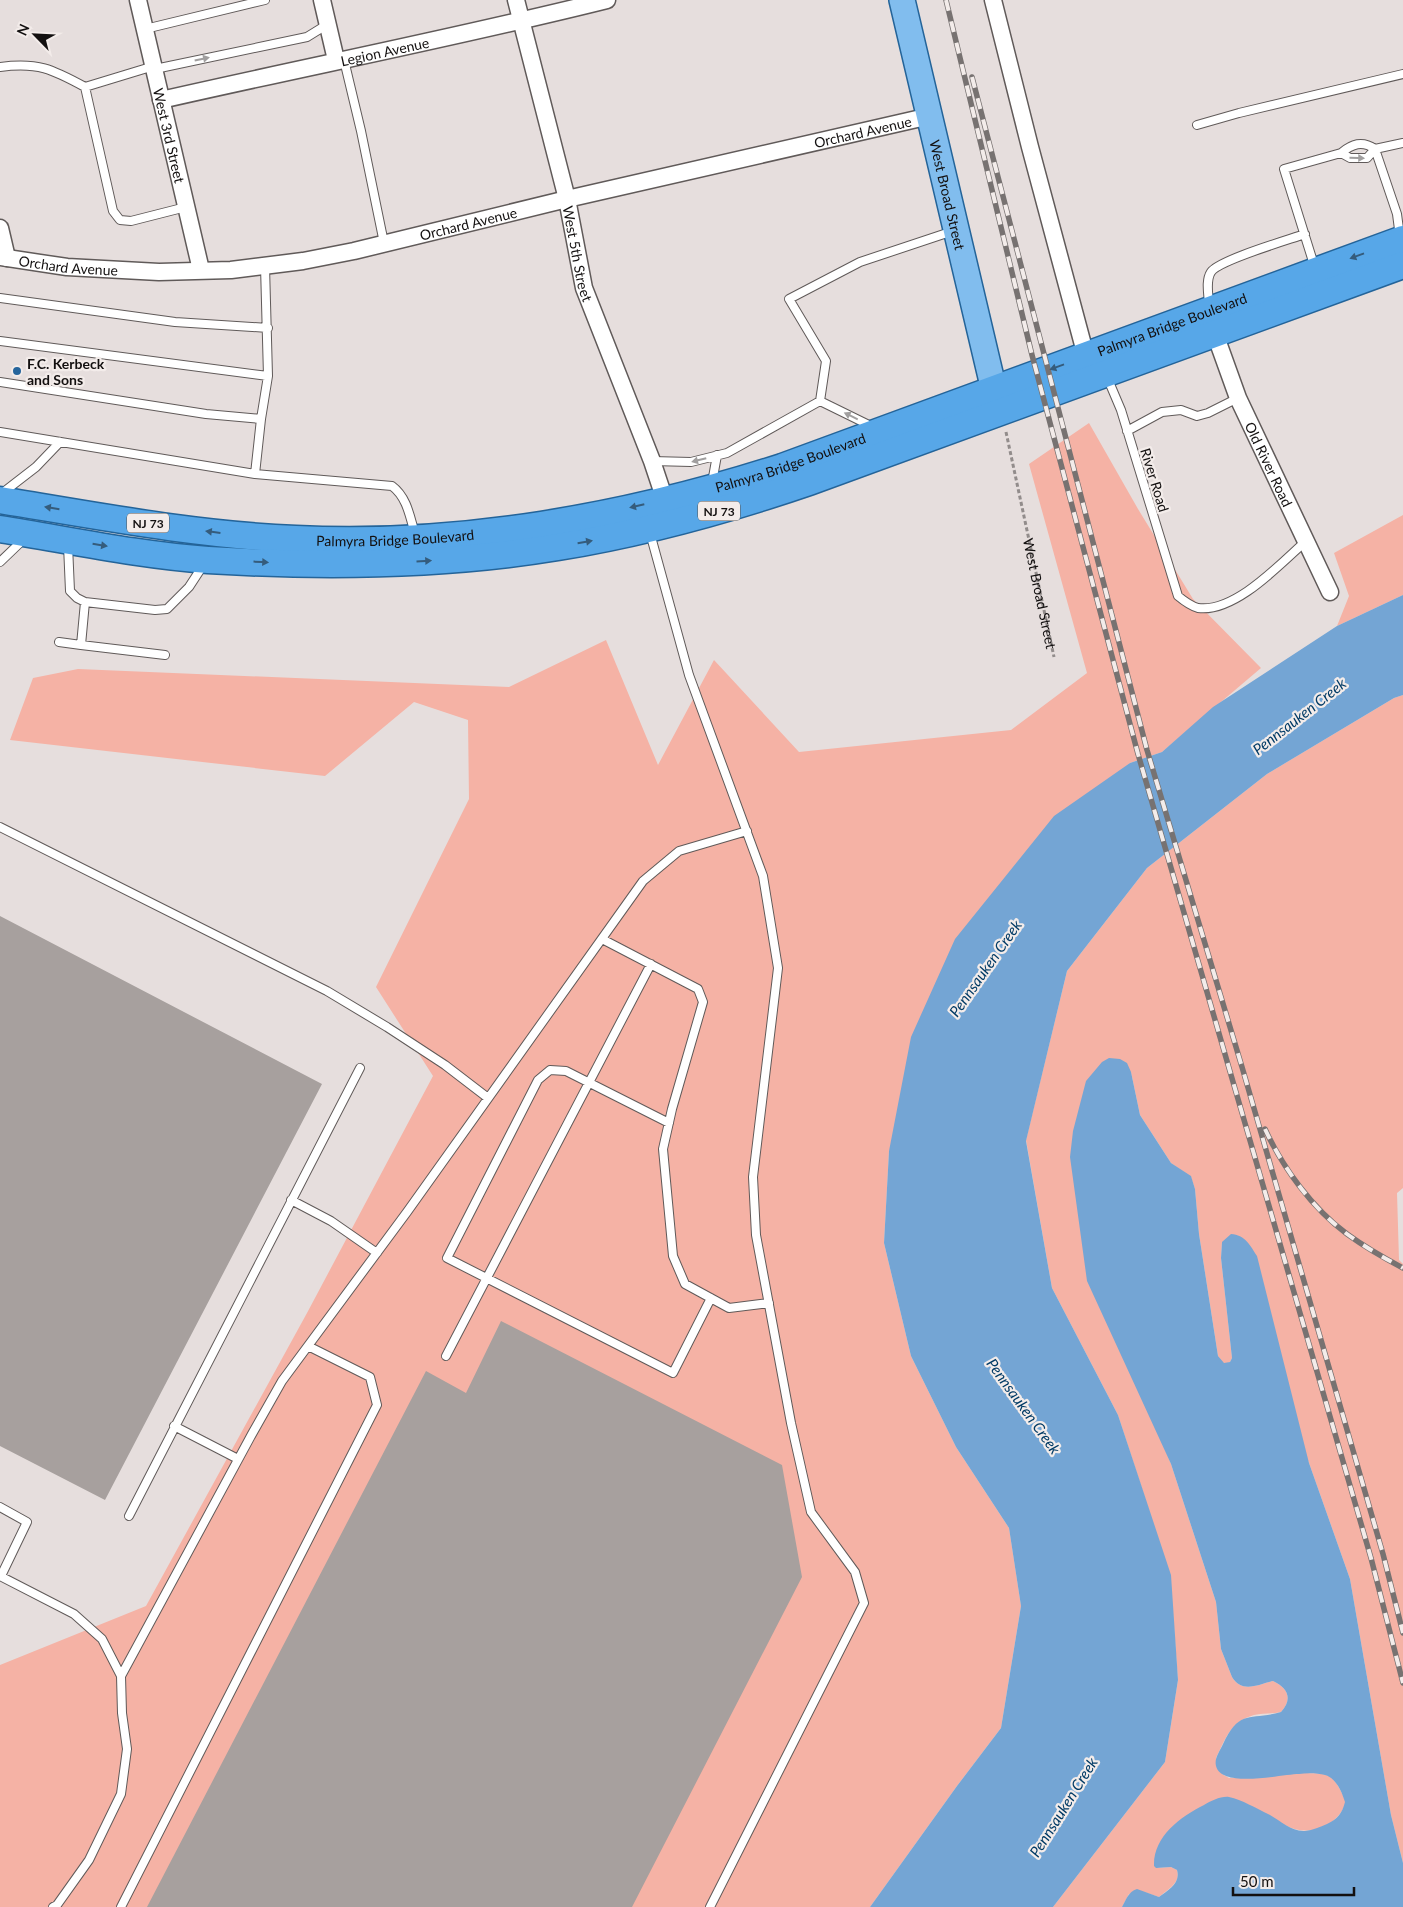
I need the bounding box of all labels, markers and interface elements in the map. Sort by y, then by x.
north arrow [10,10,60,60]
text: N [13,21,33,38]
street label: Legion Avenue [339,33,431,69]
one-way arrow [195,55,210,63]
street label: West 3rd Street [150,86,189,185]
street label: Orchard Avenue [812,112,913,151]
street label: West Broad Street [927,138,969,252]
one-way arrow [1350,154,1366,162]
street label: Orchard Avenue [418,203,519,243]
street label: West 5th Street [560,204,597,304]
street label: Orchard Avenue [18,251,118,278]
one-way arrow [1349,252,1364,260]
street label: Palmyra Bridge Boulevard [1095,289,1249,359]
place label: F.C. Kerbeck and Sons [27,355,105,388]
one-way arrow [1050,363,1064,371]
marker: F.C. Kerbeck and Sons [11,365,23,377]
one-way arrow [844,412,858,420]
street label: Old River Road [1242,419,1297,509]
street label: Palmyra Bridge Boulevard [713,429,868,495]
street label: River Road [1137,446,1173,514]
one-way arrow [692,456,707,464]
road number: NJ 73 [698,502,740,520]
one-way arrow [629,503,645,511]
one-way arrow [43,504,59,512]
road number: NJ 73 [127,514,169,532]
street label: Palmyra Bridge Boulevard [316,525,475,549]
one-way arrow [204,528,220,536]
street label: West Broad Street [1020,536,1061,650]
one-way arrow [577,537,593,545]
one-way arrow [92,542,108,550]
one-way arrow [416,556,432,564]
one-way arrow [254,558,270,566]
water label: Pennsauken Creek [1249,673,1350,758]
water label: Pennsauken Creek [945,916,1025,1020]
water label: Pennsauken Creek [983,1355,1065,1458]
water label: Pennsauken Creek [1025,1753,1101,1860]
scale bar [1233,1864,1354,1896]
text: 50 m [1240,1872,1274,1890]

